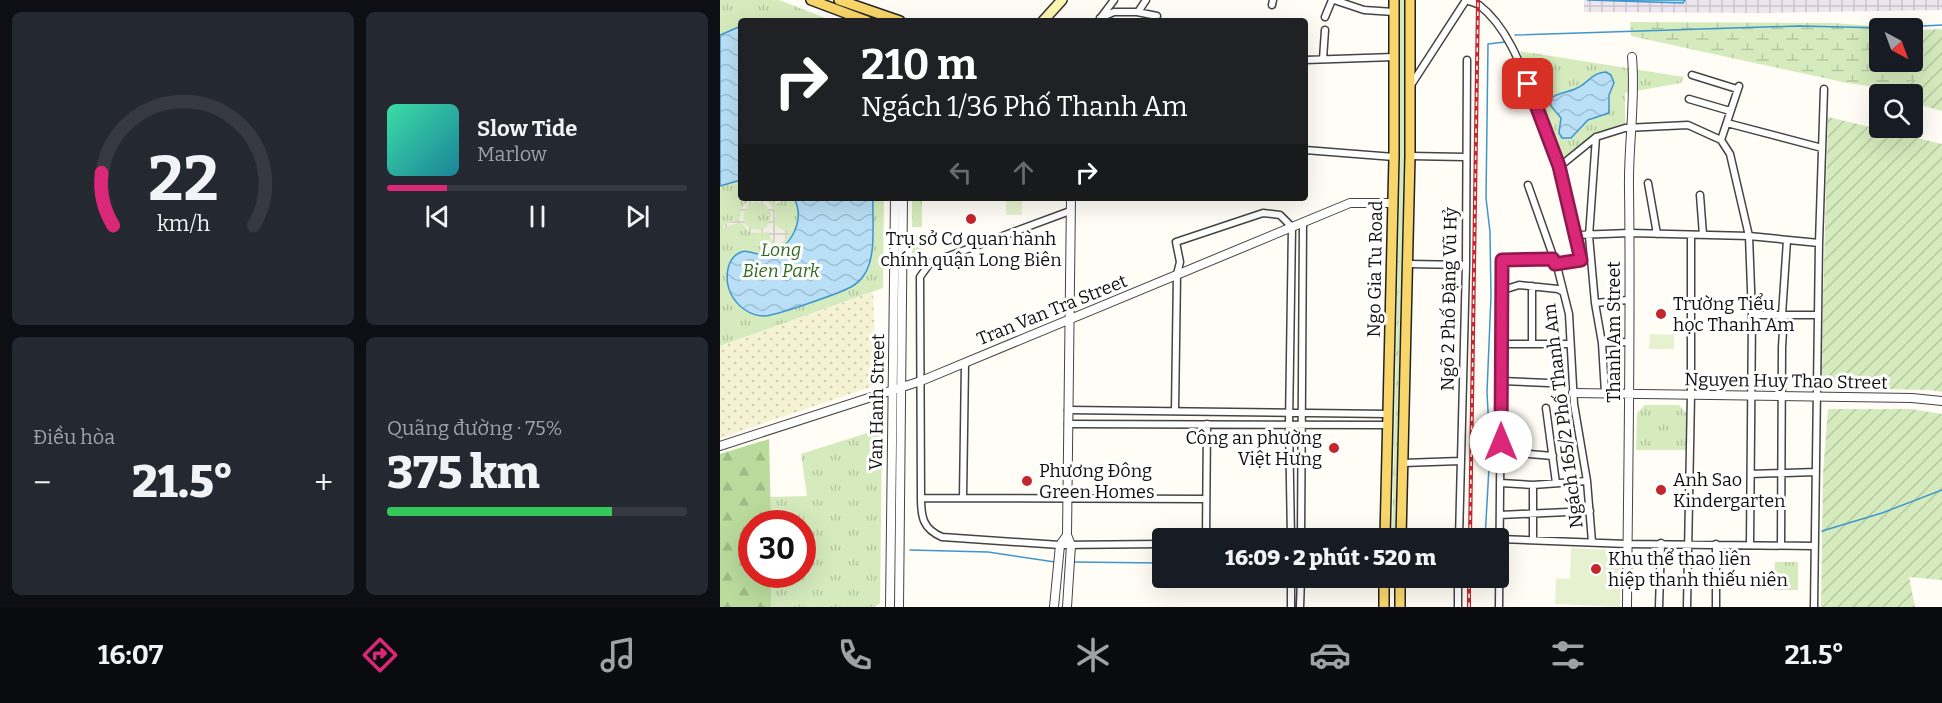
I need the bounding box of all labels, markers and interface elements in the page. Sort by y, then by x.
north arrow [1869,18,1923,72]
map controls [1869,18,1923,138]
text: 210 m [861,40,977,90]
icon: right [762,42,840,120]
pin [1502,58,1553,109]
icon: arrive [1511,67,1544,100]
button: search [1869,84,1923,138]
text: Ngách 1/36 Phố Thanh Am [861,91,1187,123]
text: Slow Tide [477,115,577,142]
text: 22 [148,142,218,217]
text: Marlow [477,142,547,166]
icon: left [944,156,977,189]
icon: ahead [1007,156,1040,189]
icon: right [1070,156,1103,189]
icon: previous [421,200,454,233]
icon: pause [521,200,554,233]
icon: next [621,200,654,233]
street label: Ngo Gia Tu Road [1363,200,1387,338]
street label: Ngõ 2 Phố Đặng Vũ Hỷ [1436,206,1462,391]
text: km/h [156,211,210,237]
marker: Trụ sở Cơ quan hành chính quận Long Biên [964,212,978,226]
place label: Trụ sở Cơ quan hành chính quận Long Biên [880,228,1062,271]
park label: Long Bien Park [742,239,820,282]
street label: Thanh Am Street [1603,261,1625,403]
street label: Tran Van Tra Street [974,270,1131,350]
place label: Trường Tiểu học Thanh Am [1673,293,1795,336]
street label: Ngách 165/2 Phố Thanh Am [1538,302,1588,530]
marker: Trường Tiểu học Thanh Am [1654,307,1668,321]
street label: Van Hanh Street [865,333,889,471]
street label: Nguyen Huy Thao Street [1684,368,1888,394]
position arrow [1469,410,1533,474]
text: Quãng đường · 75% [387,416,563,440]
text: Điều hòa [33,425,115,449]
place label: Công an phường Việt Hưng [1185,427,1322,470]
marker: Công an phường Việt Hưng [1327,441,1341,455]
text: 375 km [387,446,540,500]
text: 21.5° [132,455,233,509]
place label: Phương Đông Green Homes [1039,460,1155,503]
text: − [33,463,51,503]
text: + [314,463,333,503]
place label: Anh Sao Kindergarten [1673,469,1786,512]
marker: Phương Đông Green Homes [1020,474,1034,488]
marker: Anh Sao Kindergarten [1654,483,1668,497]
speed limit sign: 30 [738,510,816,588]
text: 16:09 · 2 phút · 520 m [1225,544,1436,571]
place label: Khu thể thao liên hiệp thanh thiếu niên [1608,548,1788,591]
marker: Khu thể thao liên hiệp thanh thiếu niên [1589,562,1603,576]
icon: directions [359,634,401,676]
icon: music [597,634,639,676]
icon: phone [834,634,876,676]
icon: climate [1072,634,1114,676]
icon: car [1309,634,1351,676]
icon: filters [1547,634,1589,676]
text: 16:07 [98,639,163,671]
text: 21.5° [1784,639,1844,671]

